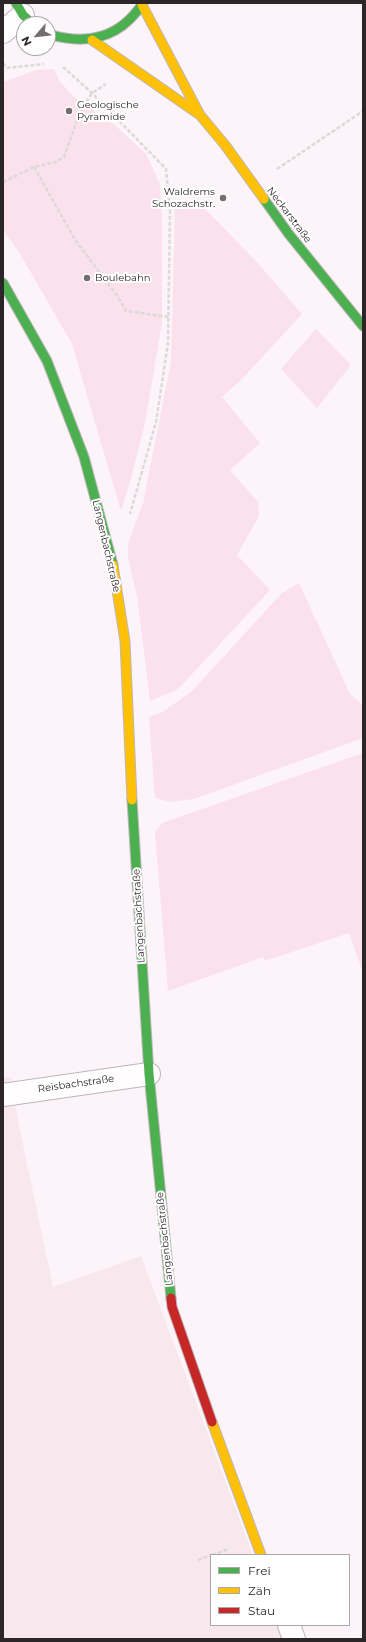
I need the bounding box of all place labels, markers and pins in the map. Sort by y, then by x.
place label: Geologische Pyramide [77,99,139,122]
marker: Geologische Pyramide [64,106,74,116]
place label: Waldrems Schozachstr. [152,186,215,210]
marker: Waldrems Schozachstr. [218,193,228,203]
place label: Boulebahn [95,272,150,284]
marker: Boulebahn [82,273,92,283]

